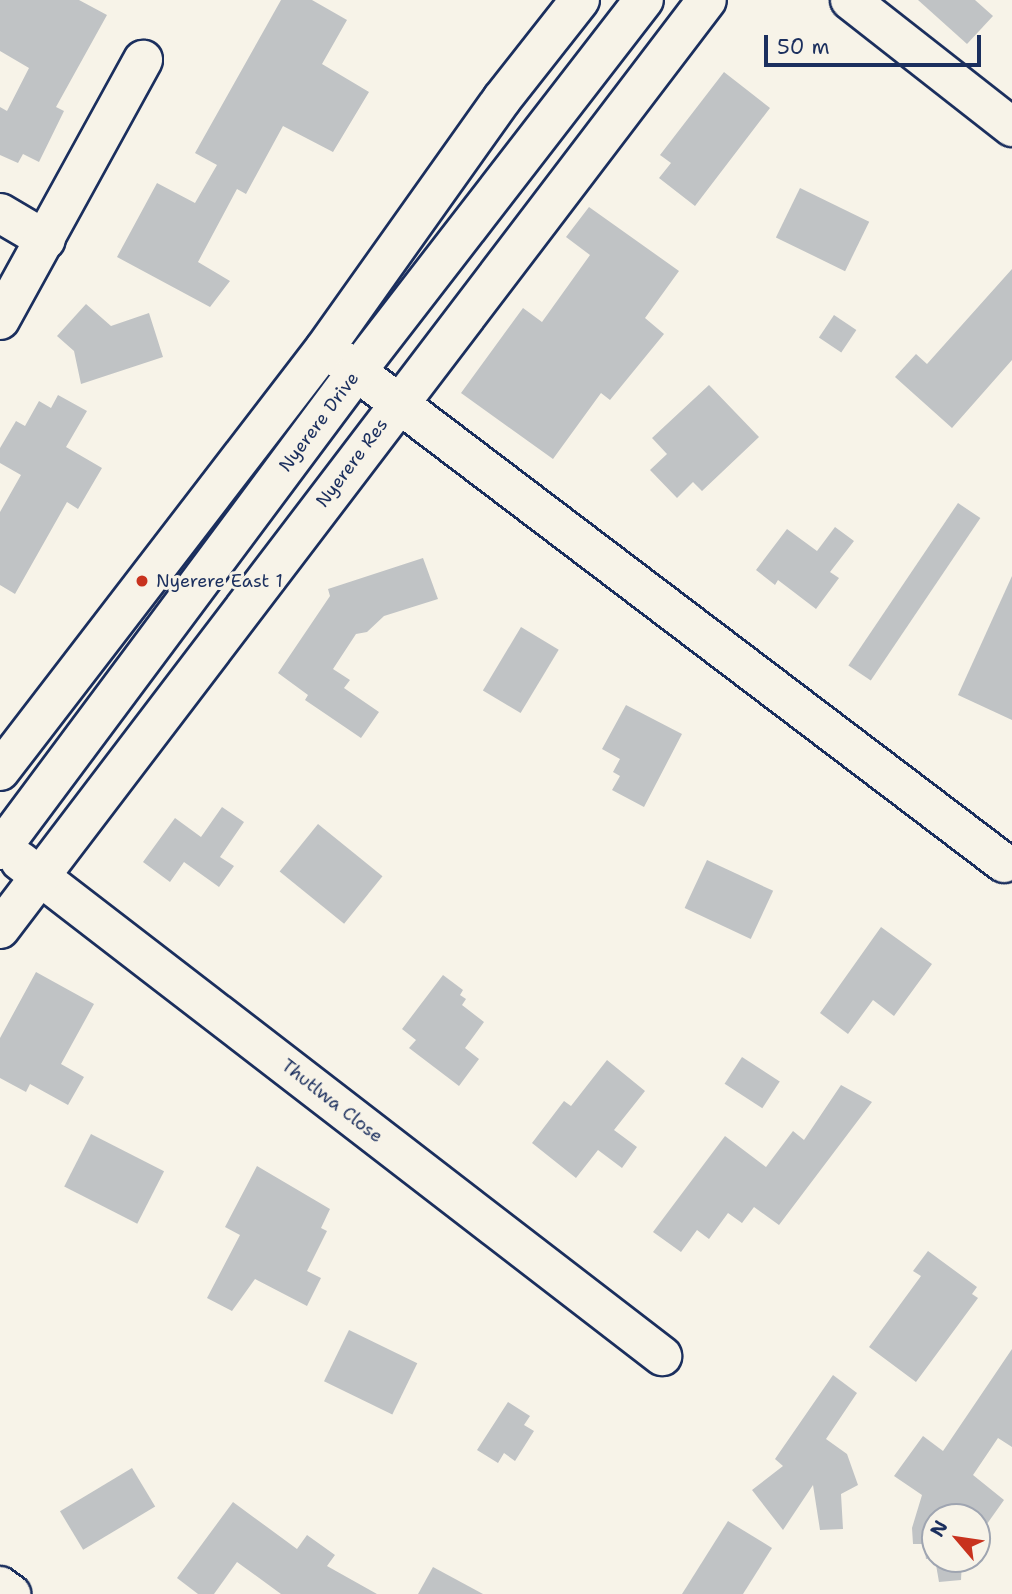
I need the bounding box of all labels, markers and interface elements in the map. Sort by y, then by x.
scale bar [767,21,984,65]
text: 50 m [777,33,830,61]
street label: Nyerere Drive [275,368,363,476]
street label: Nyerere Res [312,414,392,512]
place label: Nyerere East 1 [156,570,283,592]
marker: Nyerere East 1 [134,573,150,589]
street label: Thutlwa Close [277,1055,387,1147]
north arrow [921,1503,991,1573]
text: N [924,1516,954,1541]

